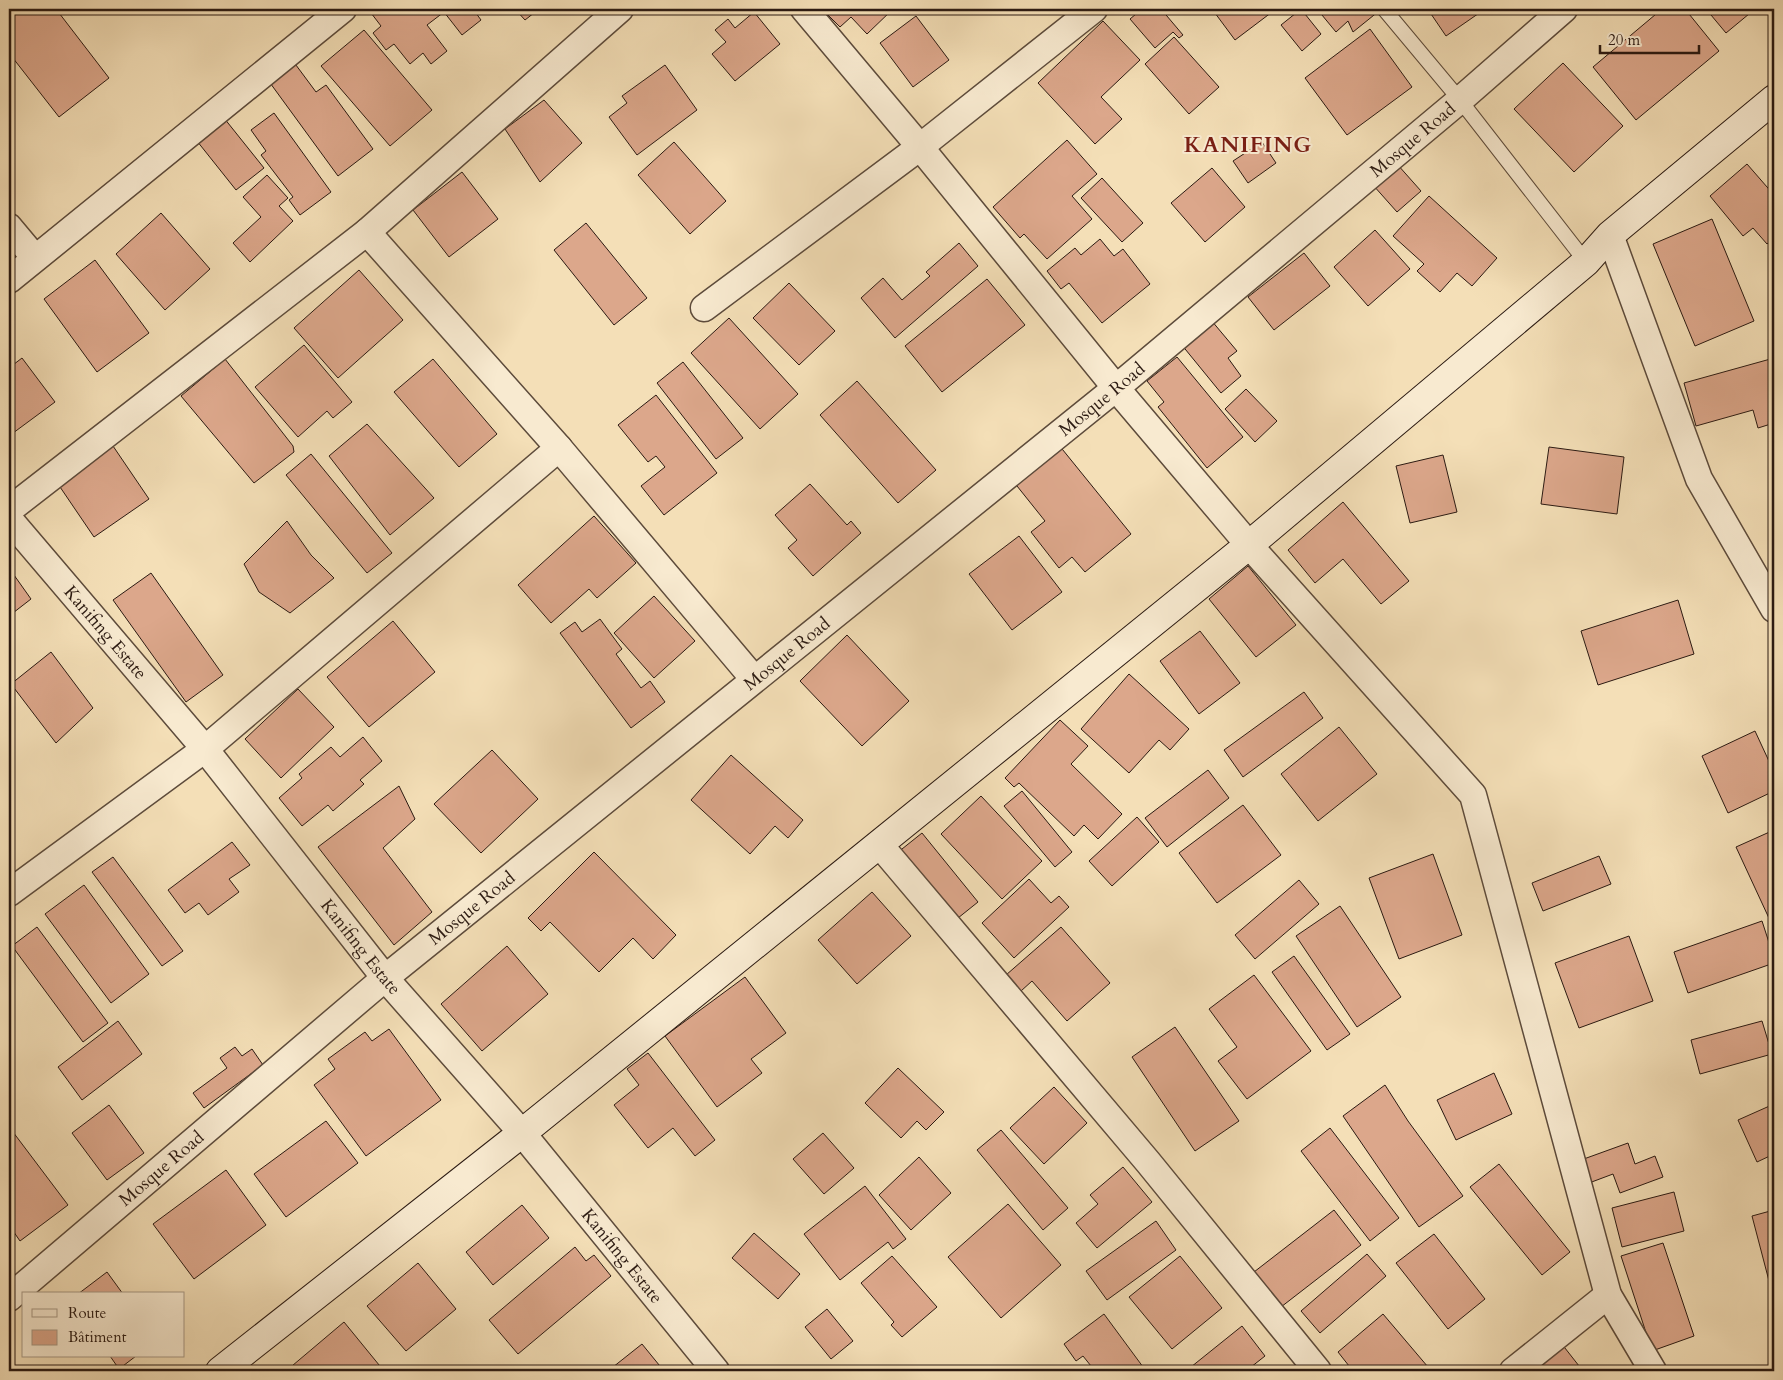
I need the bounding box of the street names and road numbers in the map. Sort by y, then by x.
street label: Mosque Road [1364,96,1461,183]
street label: Mosque Road [1053,356,1151,442]
street label: Kanifing Estate [58,580,153,685]
street label: Mosque Road [738,611,836,696]
street label: Mosque Road [423,865,521,951]
street label: Kanifing Estate [315,894,407,1000]
street label: Mosque Road [113,1125,210,1212]
street label: Kanifing Estate [576,1203,669,1309]

